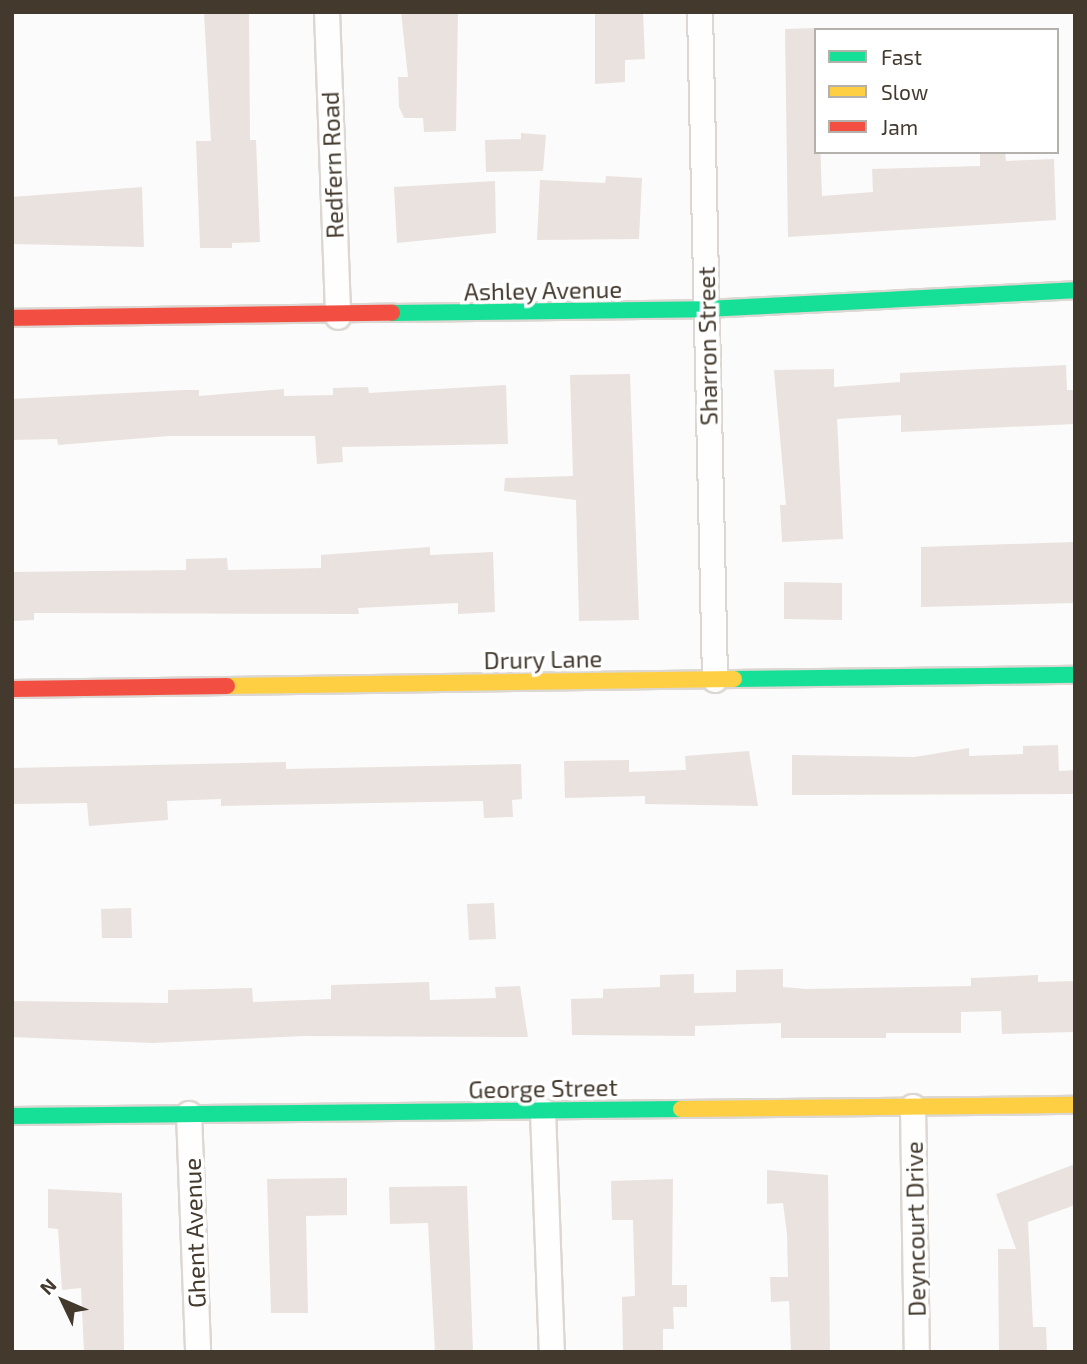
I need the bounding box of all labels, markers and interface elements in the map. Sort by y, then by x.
legend [814,28,1059,154]
text: Fast [881,44,922,69]
text: Slow [881,79,928,104]
street label: Redfern Road [315,91,349,239]
text: Jam [881,114,918,139]
street label: Sharron Street [691,266,723,426]
street label: Ashley Avenue [463,274,623,306]
street label: Drury Lane [483,644,603,674]
street label: George Street [468,1072,618,1104]
street label: Deyncourt Drive [899,1141,931,1317]
street label: Ghent Avenue [177,1157,211,1309]
north arrow [28,1266,98,1336]
text: N [34,1273,61,1299]

